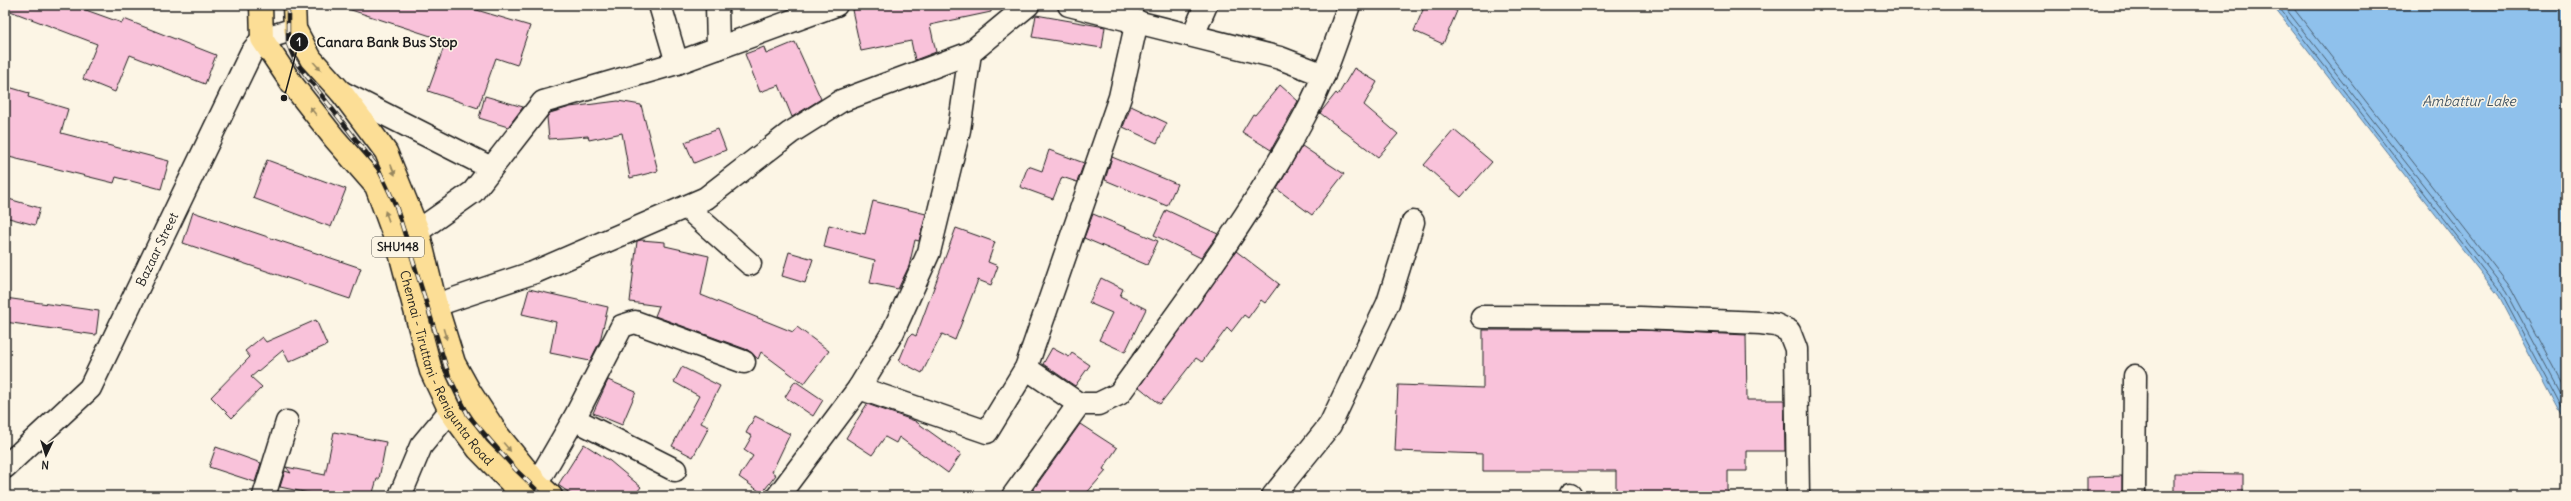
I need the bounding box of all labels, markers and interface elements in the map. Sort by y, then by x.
callout: Canara Bank Bus Stop [289,29,465,55]
text: Canara Bank Bus Stop [317,33,458,51]
text: 1 [297,34,301,49]
one-way arrow [312,61,322,71]
water label: Ambattur Lake [2422,92,2517,110]
one-way arrow [308,105,317,116]
one-way arrow [390,164,397,176]
street label: Bazaar Street [132,209,182,289]
one-way arrow [384,209,390,221]
road number: SHU148 [372,237,424,257]
street label: Chennai - Tiruttani - Renigunta Road [396,269,497,469]
one-way arrow [442,328,448,340]
north arrow [26,435,66,475]
one-way arrow [503,441,511,452]
text: N [41,458,50,472]

